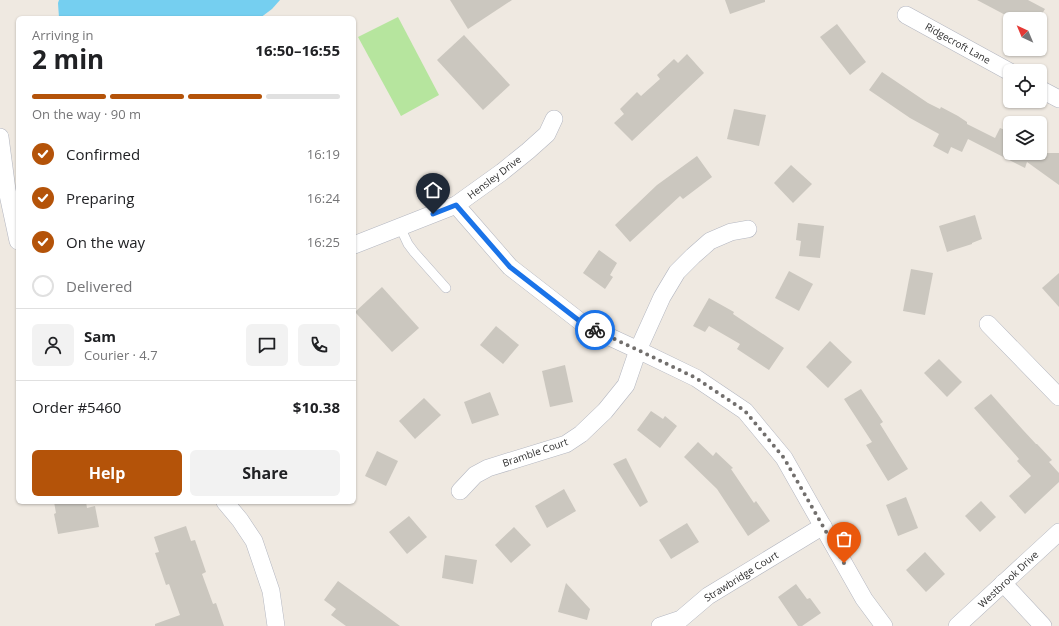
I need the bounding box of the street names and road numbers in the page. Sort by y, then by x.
street label: Ridgecroft Lane [923,19,994,67]
street label: Hensley Drive [464,152,524,202]
street label: Bramble Court [500,434,570,470]
street label: Strawbridge Court [701,547,781,604]
street label: Westbrook Drive [975,547,1041,611]

